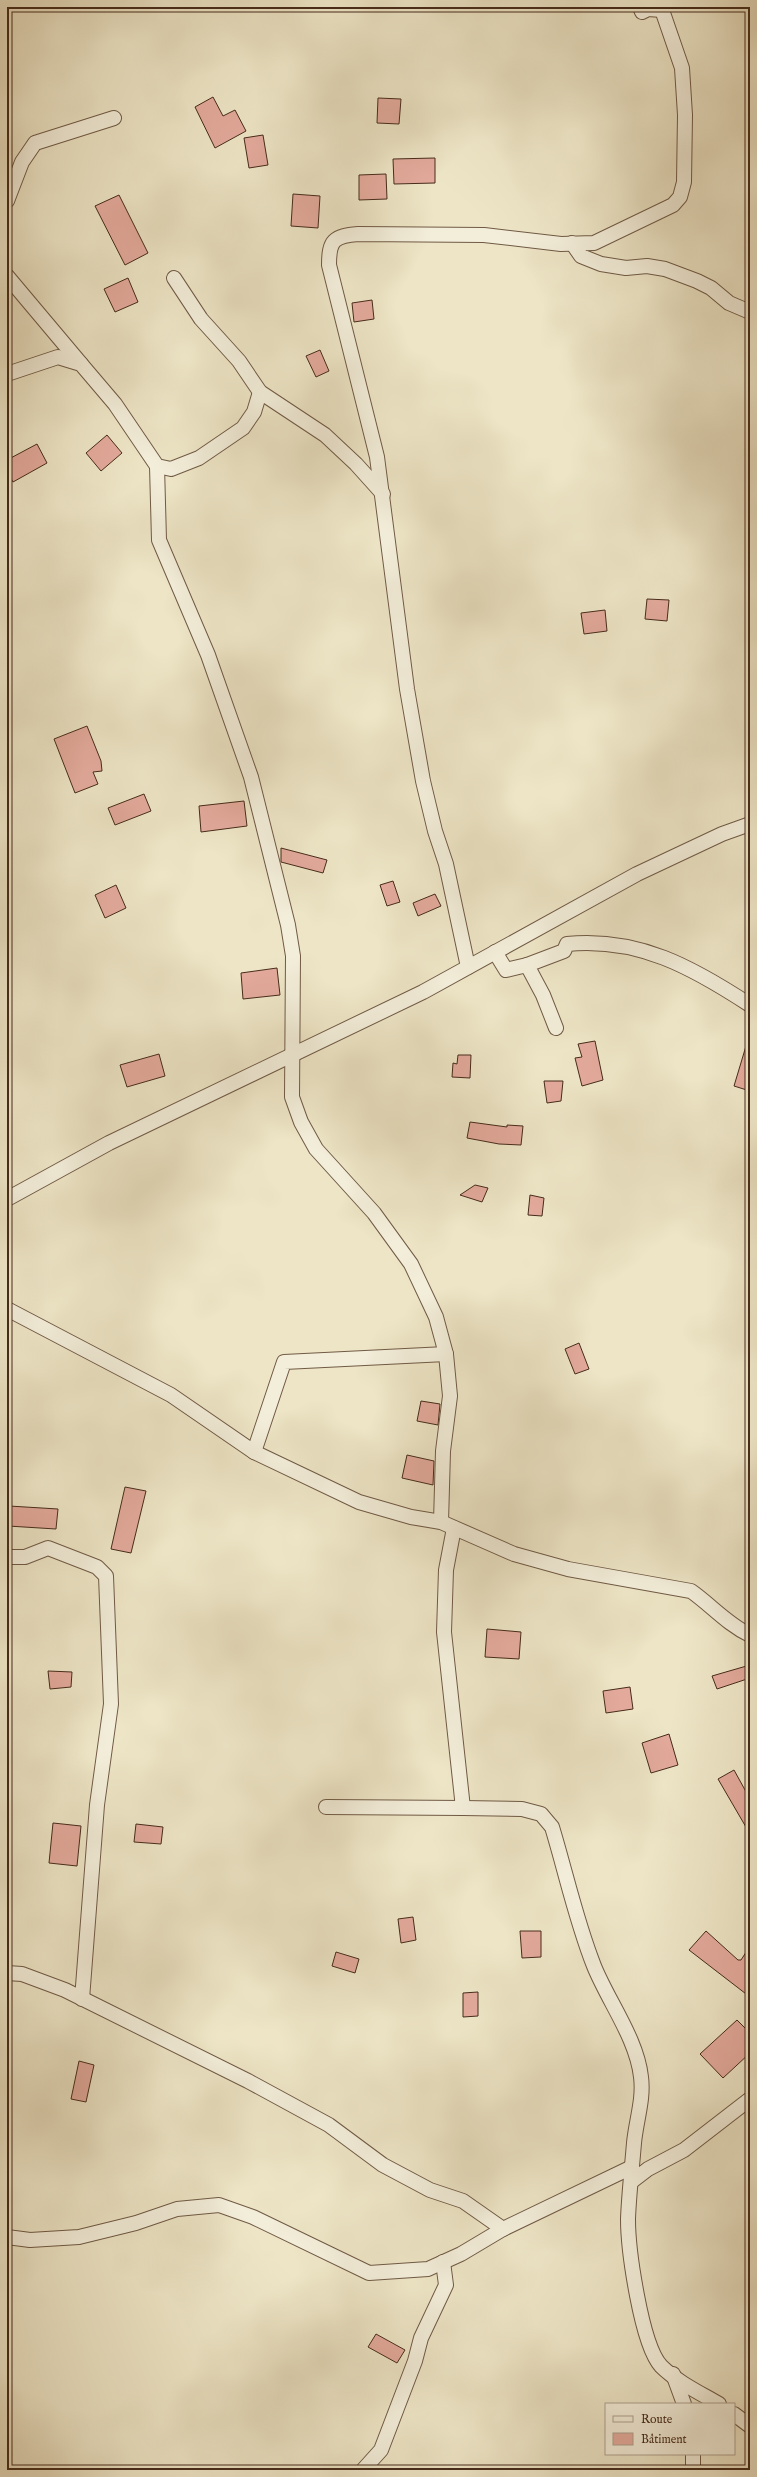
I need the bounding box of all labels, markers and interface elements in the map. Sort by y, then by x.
legend [605,2403,735,2455]
text: Route [641,2412,673,2427]
text: Bâtiment [641,2432,687,2447]

